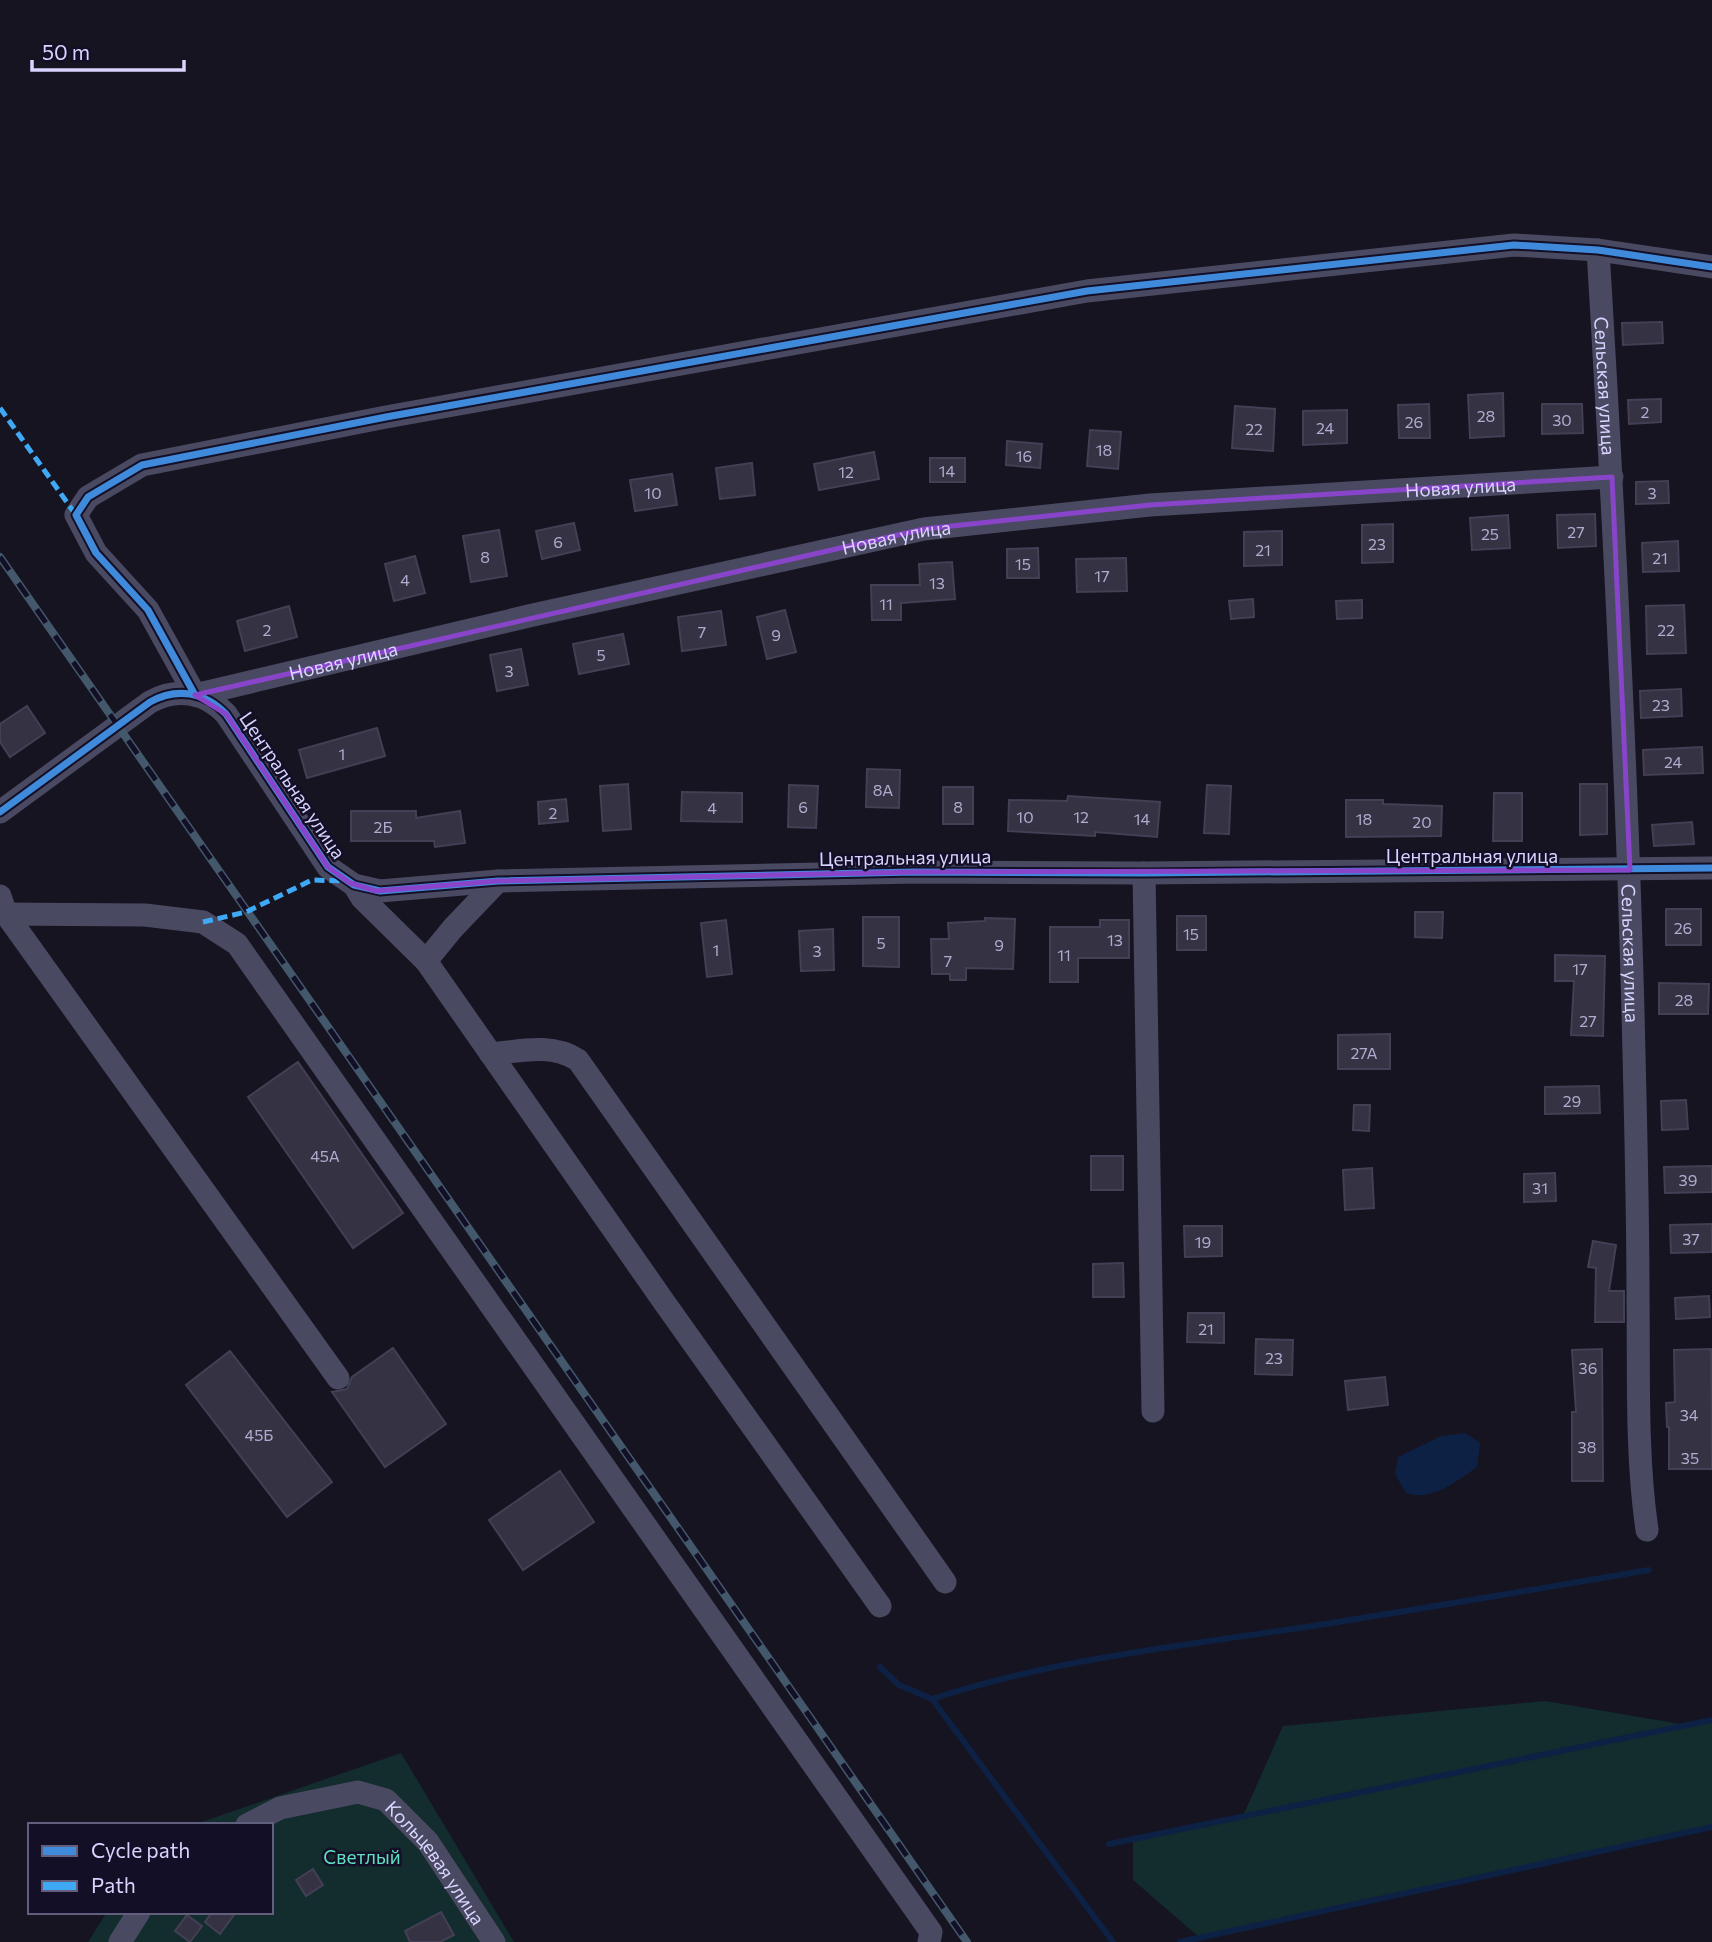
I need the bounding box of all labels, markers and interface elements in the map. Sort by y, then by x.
scale bar [32,28,184,72]
text: 50 m [42,39,90,64]
street label: Сельская улица [1590,316,1621,456]
house number: 2 [1641,402,1650,421]
house number: 28 [1477,406,1495,425]
house number: 30 [1552,410,1572,429]
house number: 26 [1405,412,1423,431]
house number: 24 [1316,418,1334,437]
house number: 22 [1245,419,1263,438]
house number: 18 [1096,440,1112,459]
house number: 16 [1016,446,1032,465]
house number: 14 [939,461,956,480]
house number: 12 [838,462,854,481]
street label: Новая улица [1404,471,1517,501]
house number: 10 [644,483,662,502]
house number: 3 [1647,483,1657,502]
street label: Новая улица [839,515,952,558]
house number: 27 [1567,522,1585,541]
house number: 25 [1481,524,1499,543]
house number: 6 [553,532,563,551]
house number: 23 [1368,534,1386,553]
house number: 21 [1255,540,1271,559]
house number: 8 [480,547,490,566]
house number: 21 [1652,548,1668,567]
house number: 15 [1015,554,1031,573]
house number: 17 [1094,566,1110,585]
house number: 4 [400,570,410,589]
house number: 13 [929,573,945,592]
house number: 11 [879,594,893,613]
house number: 2 [263,620,272,639]
house number: 22 [1657,620,1675,639]
house number: 7 [698,622,706,641]
house number: 9 [771,625,781,644]
street label: Новая улица [286,636,400,684]
house number: 5 [596,645,606,664]
house number: 3 [504,661,514,680]
house number: 23 [1652,695,1670,714]
street label: Центральная улица [235,707,351,863]
house number: 1 [339,744,345,763]
house number: 24 [1664,752,1682,771]
house number: 8А [873,780,893,799]
house number: 6 [798,797,808,816]
house number: 8 [953,797,963,816]
house number: 4 [707,798,717,817]
house number: 2 [549,803,558,822]
house number: 10 [1016,807,1034,826]
house number: 12 [1073,807,1089,826]
house number: 14 [1134,809,1151,828]
house number: 18 [1356,809,1372,828]
house number: 20 [1412,812,1432,831]
house number: 2Б [374,817,392,836]
street label: Центральная улица [819,844,991,870]
street label: Центральная улица [1386,844,1558,867]
street label: Сельская улица [1618,883,1645,1023]
house number: 26 [1674,918,1692,937]
house number: 15 [1183,924,1199,943]
house number: 13 [1107,930,1123,949]
house number: 5 [876,933,886,952]
house number: 9 [994,935,1004,954]
house number: 1 [713,940,719,959]
house number: 3 [812,941,822,960]
house number: 11 [1057,945,1071,964]
house number: 7 [944,951,952,970]
house number: 17 [1572,959,1588,978]
house number: 28 [1675,990,1693,1009]
house number: 27 [1579,1011,1597,1030]
house number: 27А [1351,1043,1377,1062]
house number: 29 [1563,1091,1581,1110]
house number: 45А [310,1146,340,1165]
house number: 39 [1679,1170,1697,1189]
house number: 31 [1532,1178,1548,1197]
house number: 37 [1682,1229,1700,1248]
house number: 19 [1195,1232,1211,1251]
house number: 21 [1198,1319,1214,1338]
house number: 23 [1265,1348,1283,1367]
house number: 36 [1579,1358,1597,1377]
house number: 34 [1680,1405,1699,1424]
house number: 45Б [245,1425,273,1444]
house number: 38 [1578,1437,1596,1456]
house number: 35 [1681,1448,1699,1467]
street label: Кольцевая улица [381,1795,491,1929]
legend [28,1823,273,1914]
text: Cycle path [91,1837,190,1862]
park label: Светлый [323,1845,401,1868]
text: Path [91,1872,136,1897]

